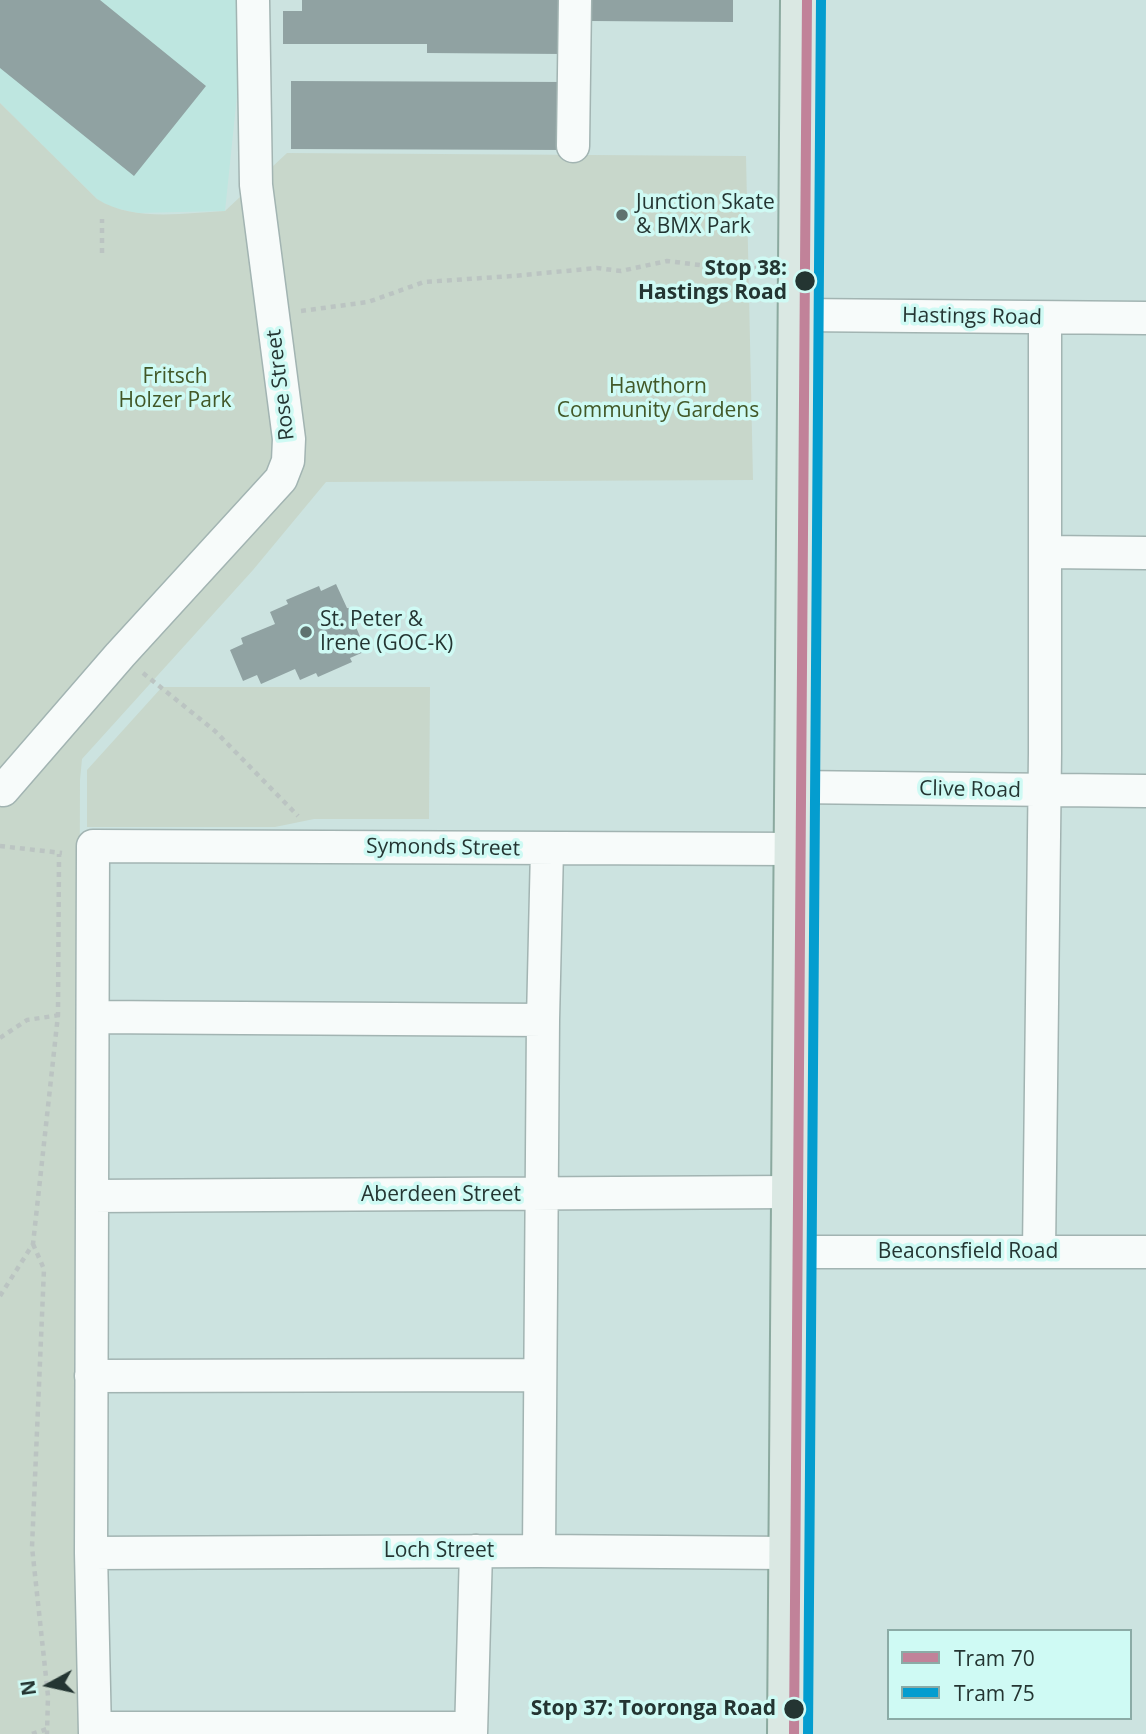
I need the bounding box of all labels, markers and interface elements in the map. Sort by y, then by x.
place label: Junction Skate & BMX Park [636,190,775,240]
marker: Junction Skate & BMX Park [614,207,630,223]
place label: Stop 38: Hastings Road [638,256,787,306]
marker: Stop 38: Hastings Road [793,269,817,293]
street label: Hastings Road [902,303,1042,331]
street label: Rose Street [262,328,300,442]
park label: Fritsch Holzer Park [118,364,232,414]
park label: Hawthorn Community Gardens [557,374,759,424]
place label: St. Peter & Irene (GOC-K) [320,607,453,657]
marker: St. Peter & Irene (GOC-K) [298,624,314,640]
street label: Clive Road [919,777,1021,803]
street label: Symonds Street [366,834,520,862]
street label: Aberdeen Street [361,1182,521,1208]
street label: Beaconsfield Road [878,1239,1058,1265]
street label: Loch Street [384,1538,494,1564]
legend [887,1629,1132,1720]
text: Tram 70 [954,1644,1035,1672]
north arrow [14,1650,84,1720]
text: N [14,1678,42,1697]
text: Tram 75 [954,1679,1035,1707]
place label: Stop 37: Tooronga Road [531,1696,776,1722]
marker: Stop 37: Tooronga Road [782,1697,806,1721]

